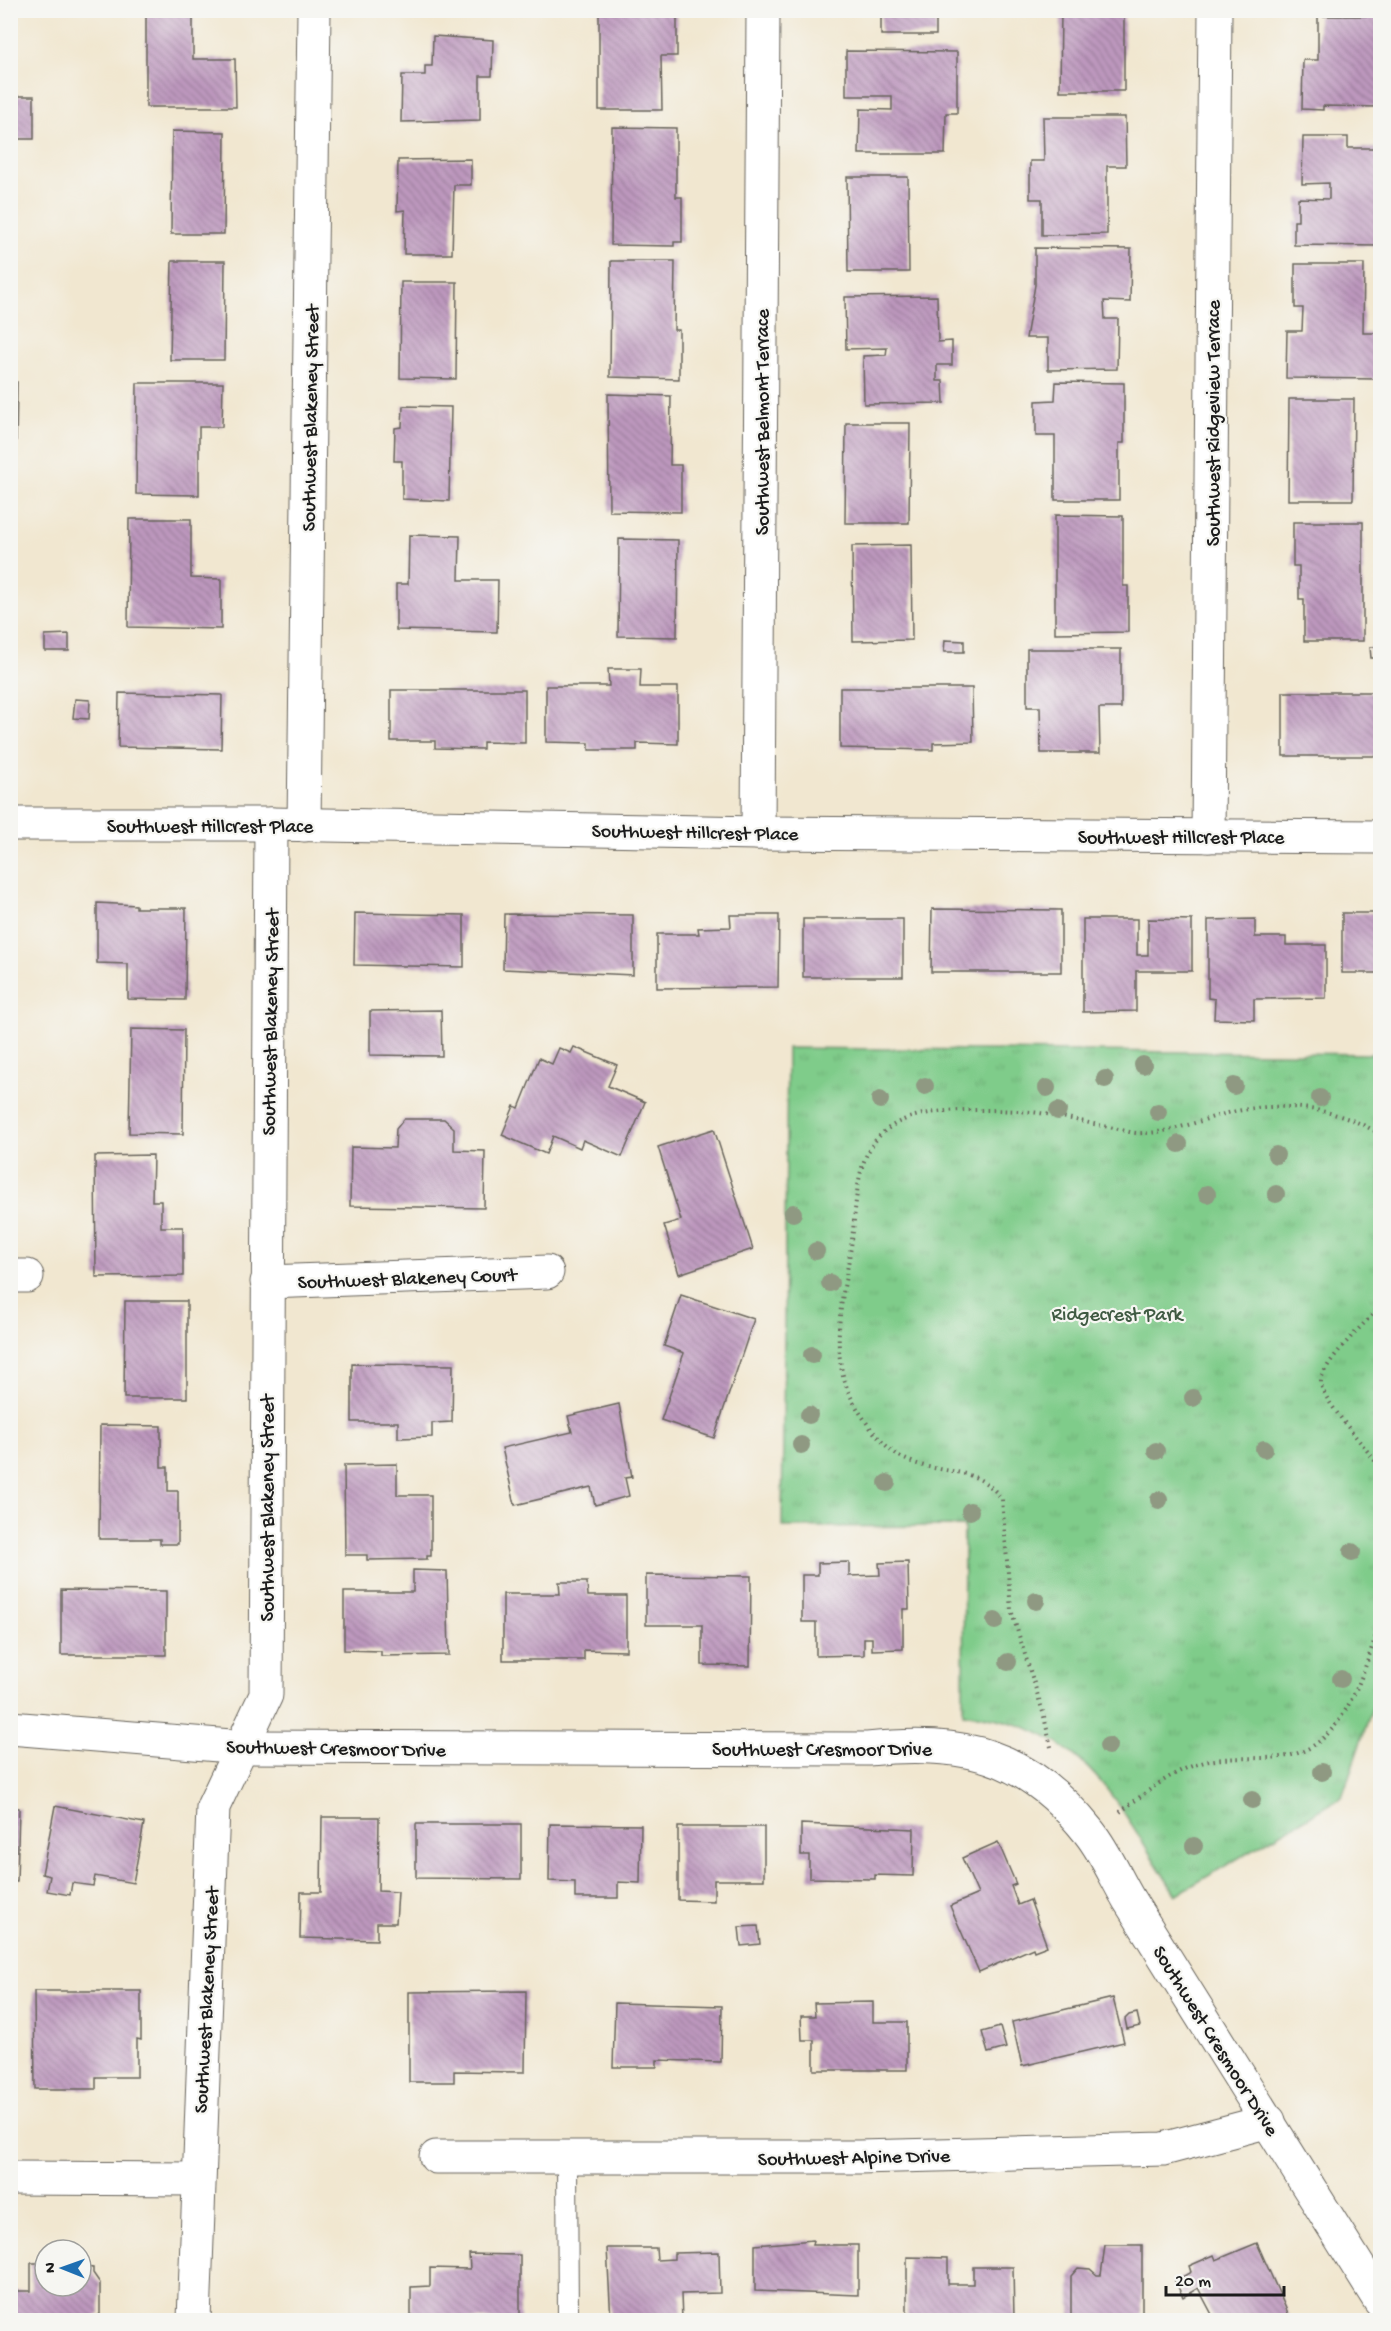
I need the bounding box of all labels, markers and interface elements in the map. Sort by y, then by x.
street label: Southwest Ridgeview Terrace [1204,299,1227,546]
street label: Southwest Blakeney Street [299,303,326,532]
street label: Southwest Belmont Terrace [753,308,776,535]
street label: Southwest Hillcrest Place [107,817,314,840]
street label: Southwest Hillcrest Place [591,821,799,848]
street label: Southwest Hillcrest Place [1078,828,1285,851]
street label: Southwest Blakeney Street [259,907,286,1136]
street label: Southwest Blakeney Court [297,1265,519,1296]
park label: Ridgecrest Park [1052,1305,1184,1328]
street label: Southwest Blakeney Street [258,1393,281,1621]
street label: Southwest Cresmoor Drive [226,1737,447,1764]
street label: Southwest Cresmoor Drive [712,1740,933,1763]
street label: Southwest Blakeney Street [191,1885,226,2114]
street label: Southwest Cresmoor Drive [1146,1942,1282,2142]
street label: Southwest Alpine Drive [758,2146,951,2173]
north arrow [33,2238,93,2298]
scale bar [1166,2259,1284,2297]
text: N [42,2262,61,2273]
text: 20 m [1175,2272,1211,2293]

